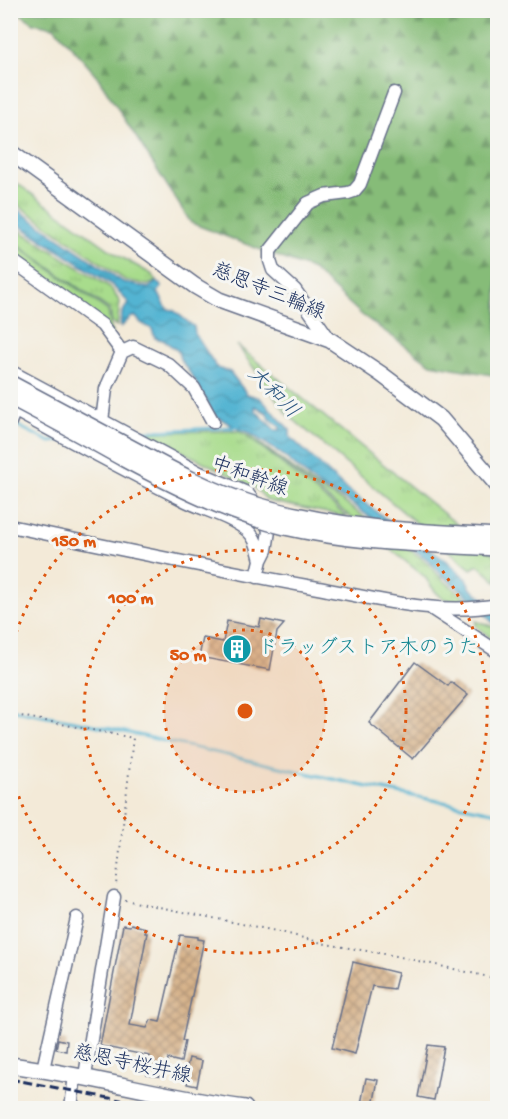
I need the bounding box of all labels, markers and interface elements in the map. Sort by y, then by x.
street label: 慈恩寺三輪線 [208,258,329,326]
water label: 大和川 [241,362,304,425]
street label: 中和幹線 [207,452,291,502]
text: 150 m [51,532,96,553]
text: 100 m [108,589,154,610]
building icon: ドラッグストア木のうた [221,633,253,665]
place label: ドラッグストア木のうた [258,636,478,661]
text: 50 m [170,646,207,667]
centre of rings [235,701,255,721]
street label: 慈恩寺桜井線 [71,1040,193,1090]

